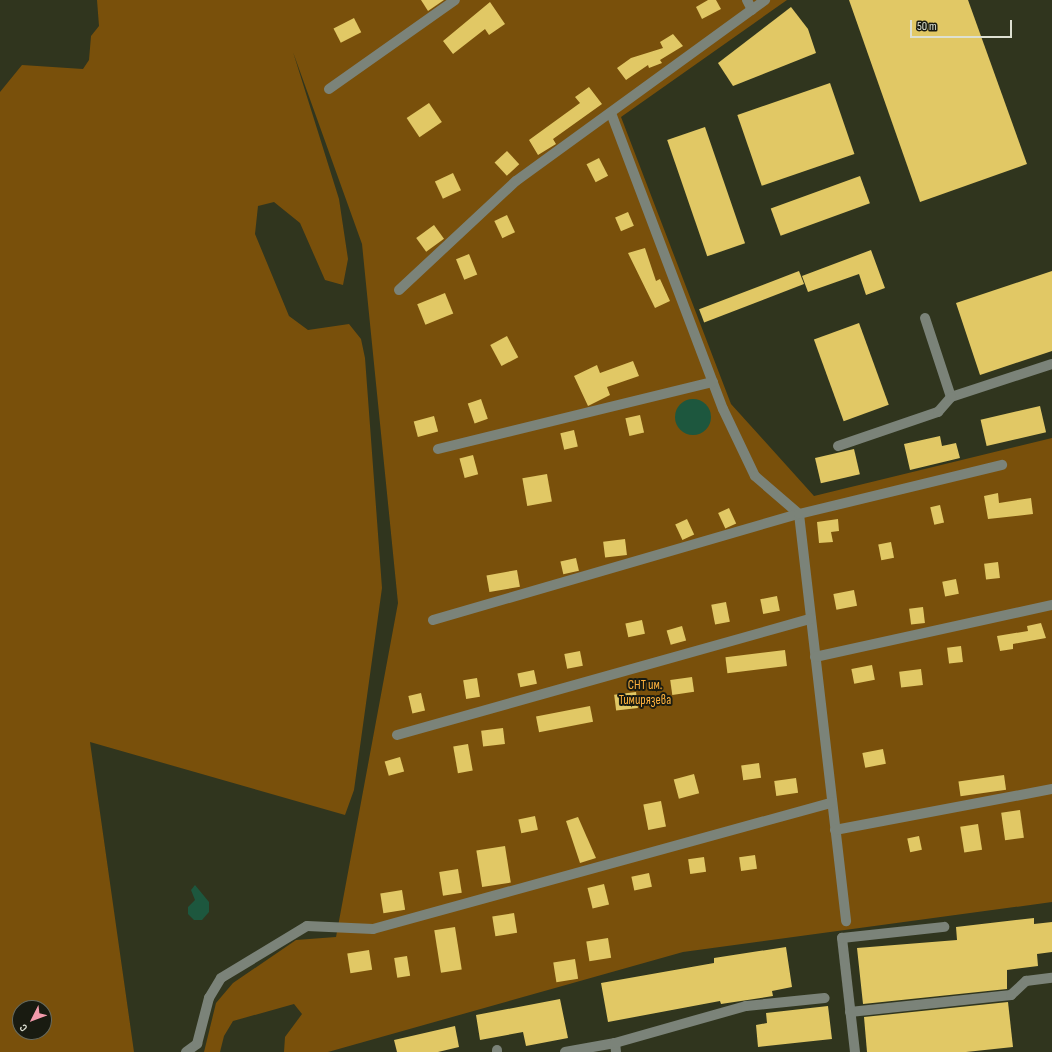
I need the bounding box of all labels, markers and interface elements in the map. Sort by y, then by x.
scale bar [912,12,1014,38]
text: 50 m [917,19,937,34]
park label: СНТ им. Тимирязева [619,678,671,709]
north arrow [12,1000,52,1040]
text: С [17,1021,30,1034]

